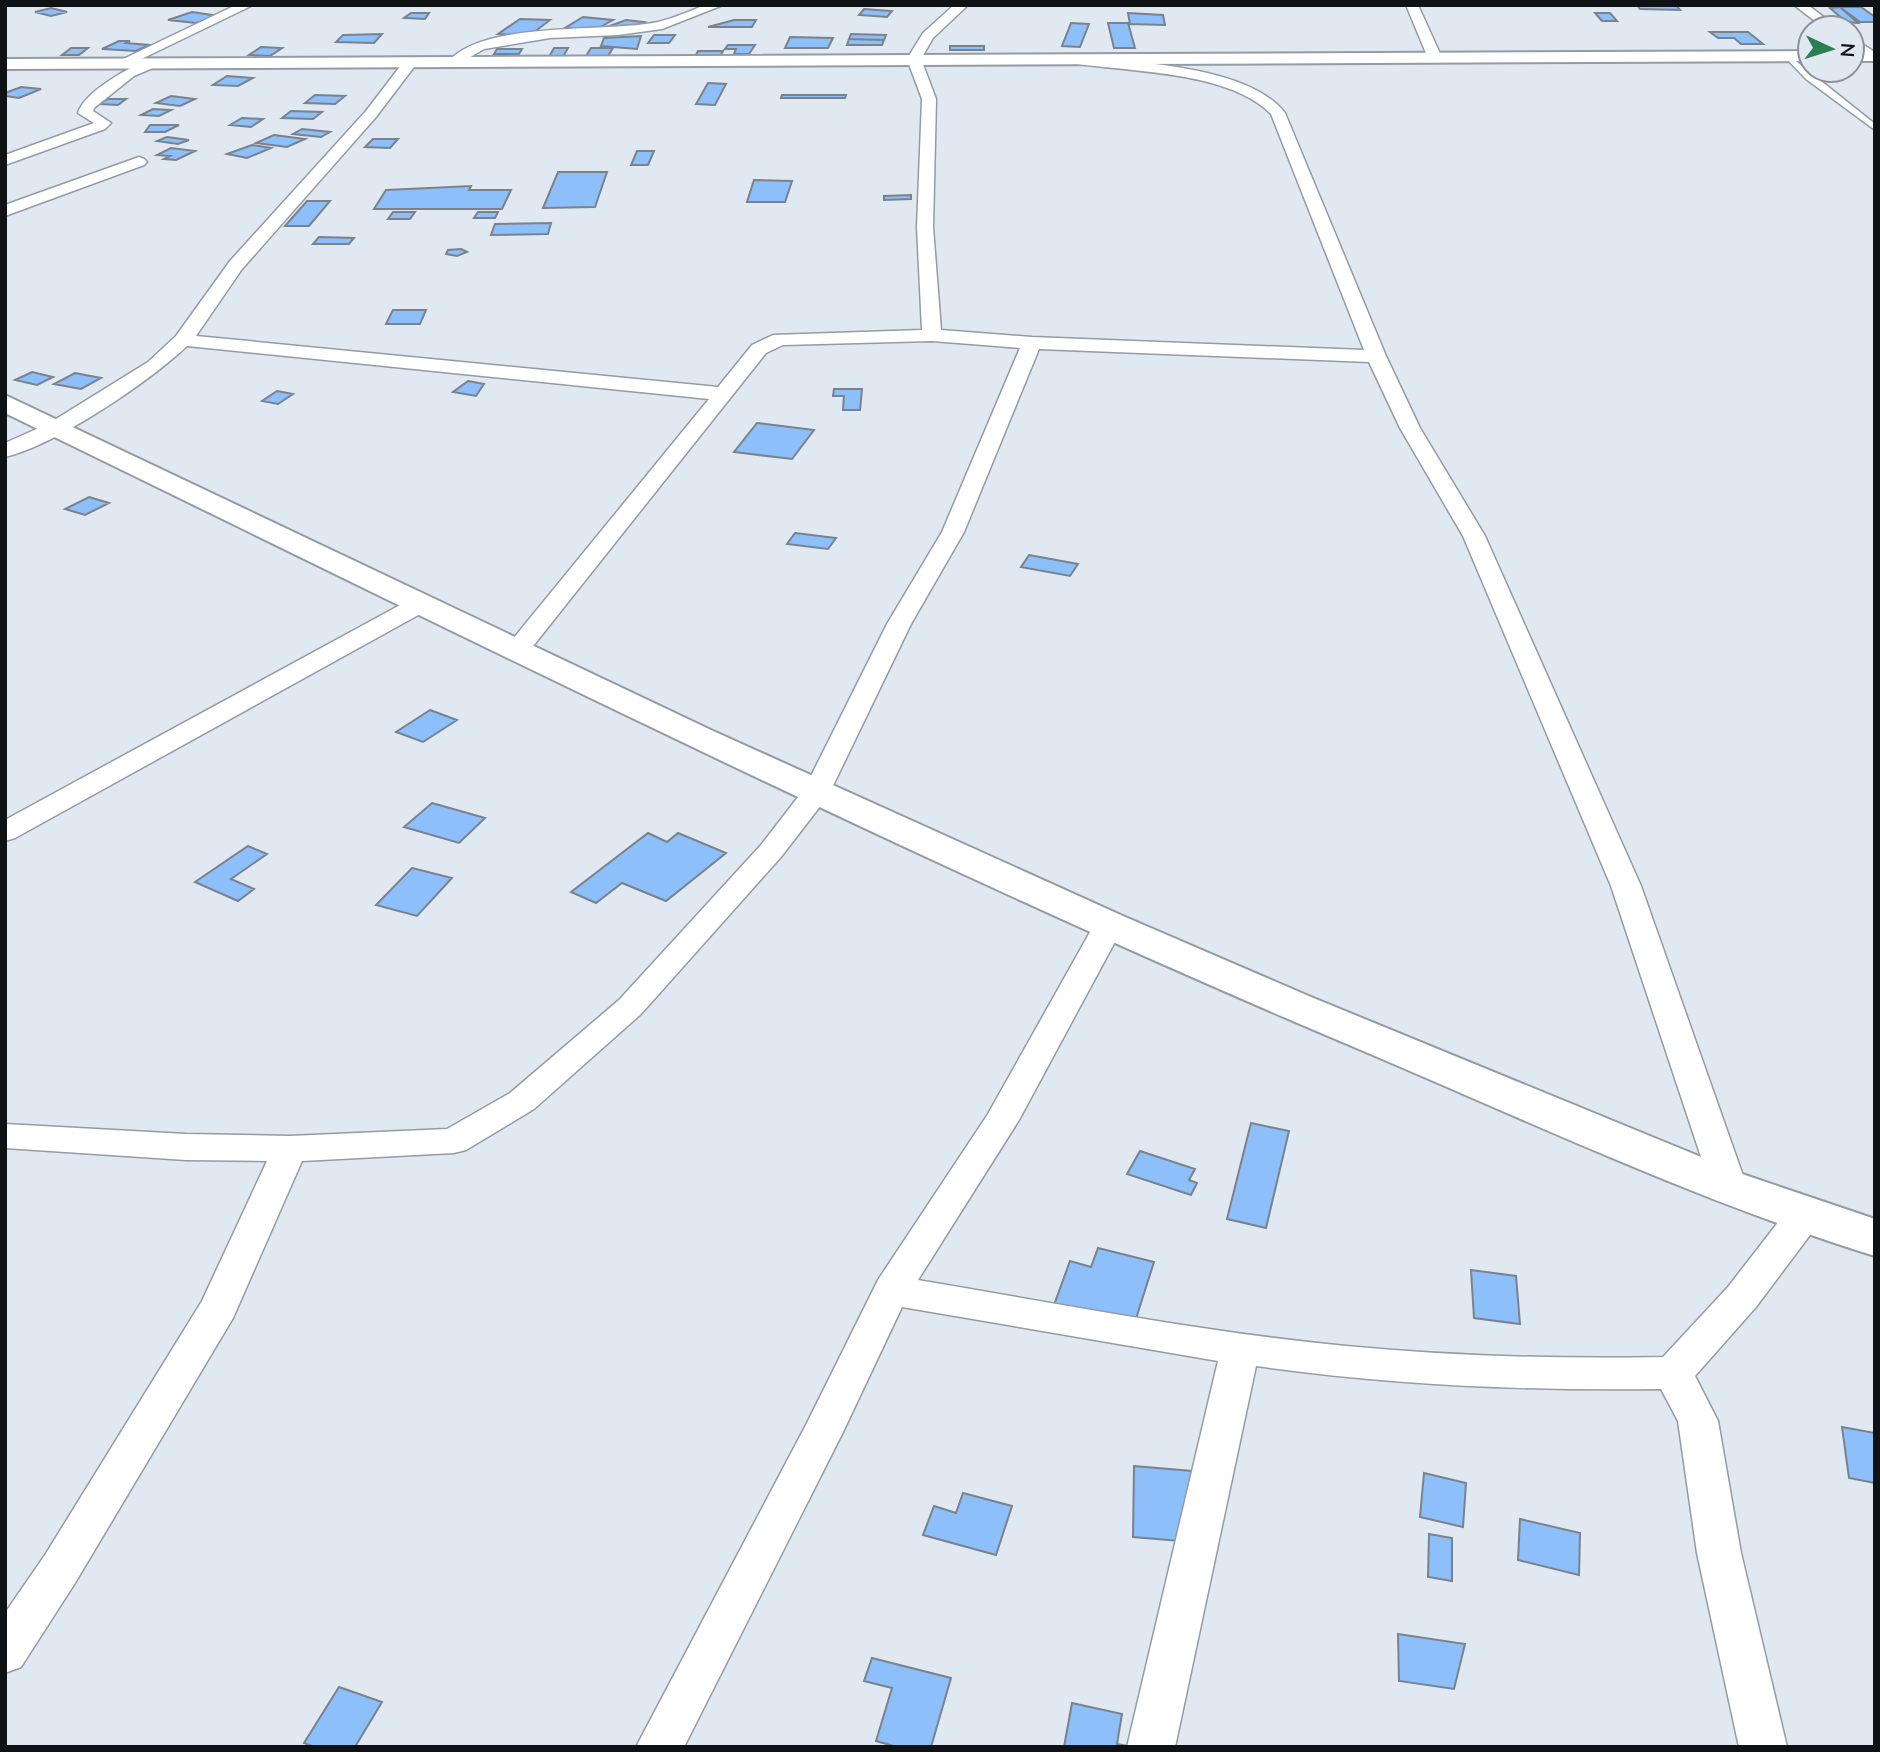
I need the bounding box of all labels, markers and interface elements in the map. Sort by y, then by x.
north arrow [1796,14,1866,84]
text: N [1835,42,1860,58]

